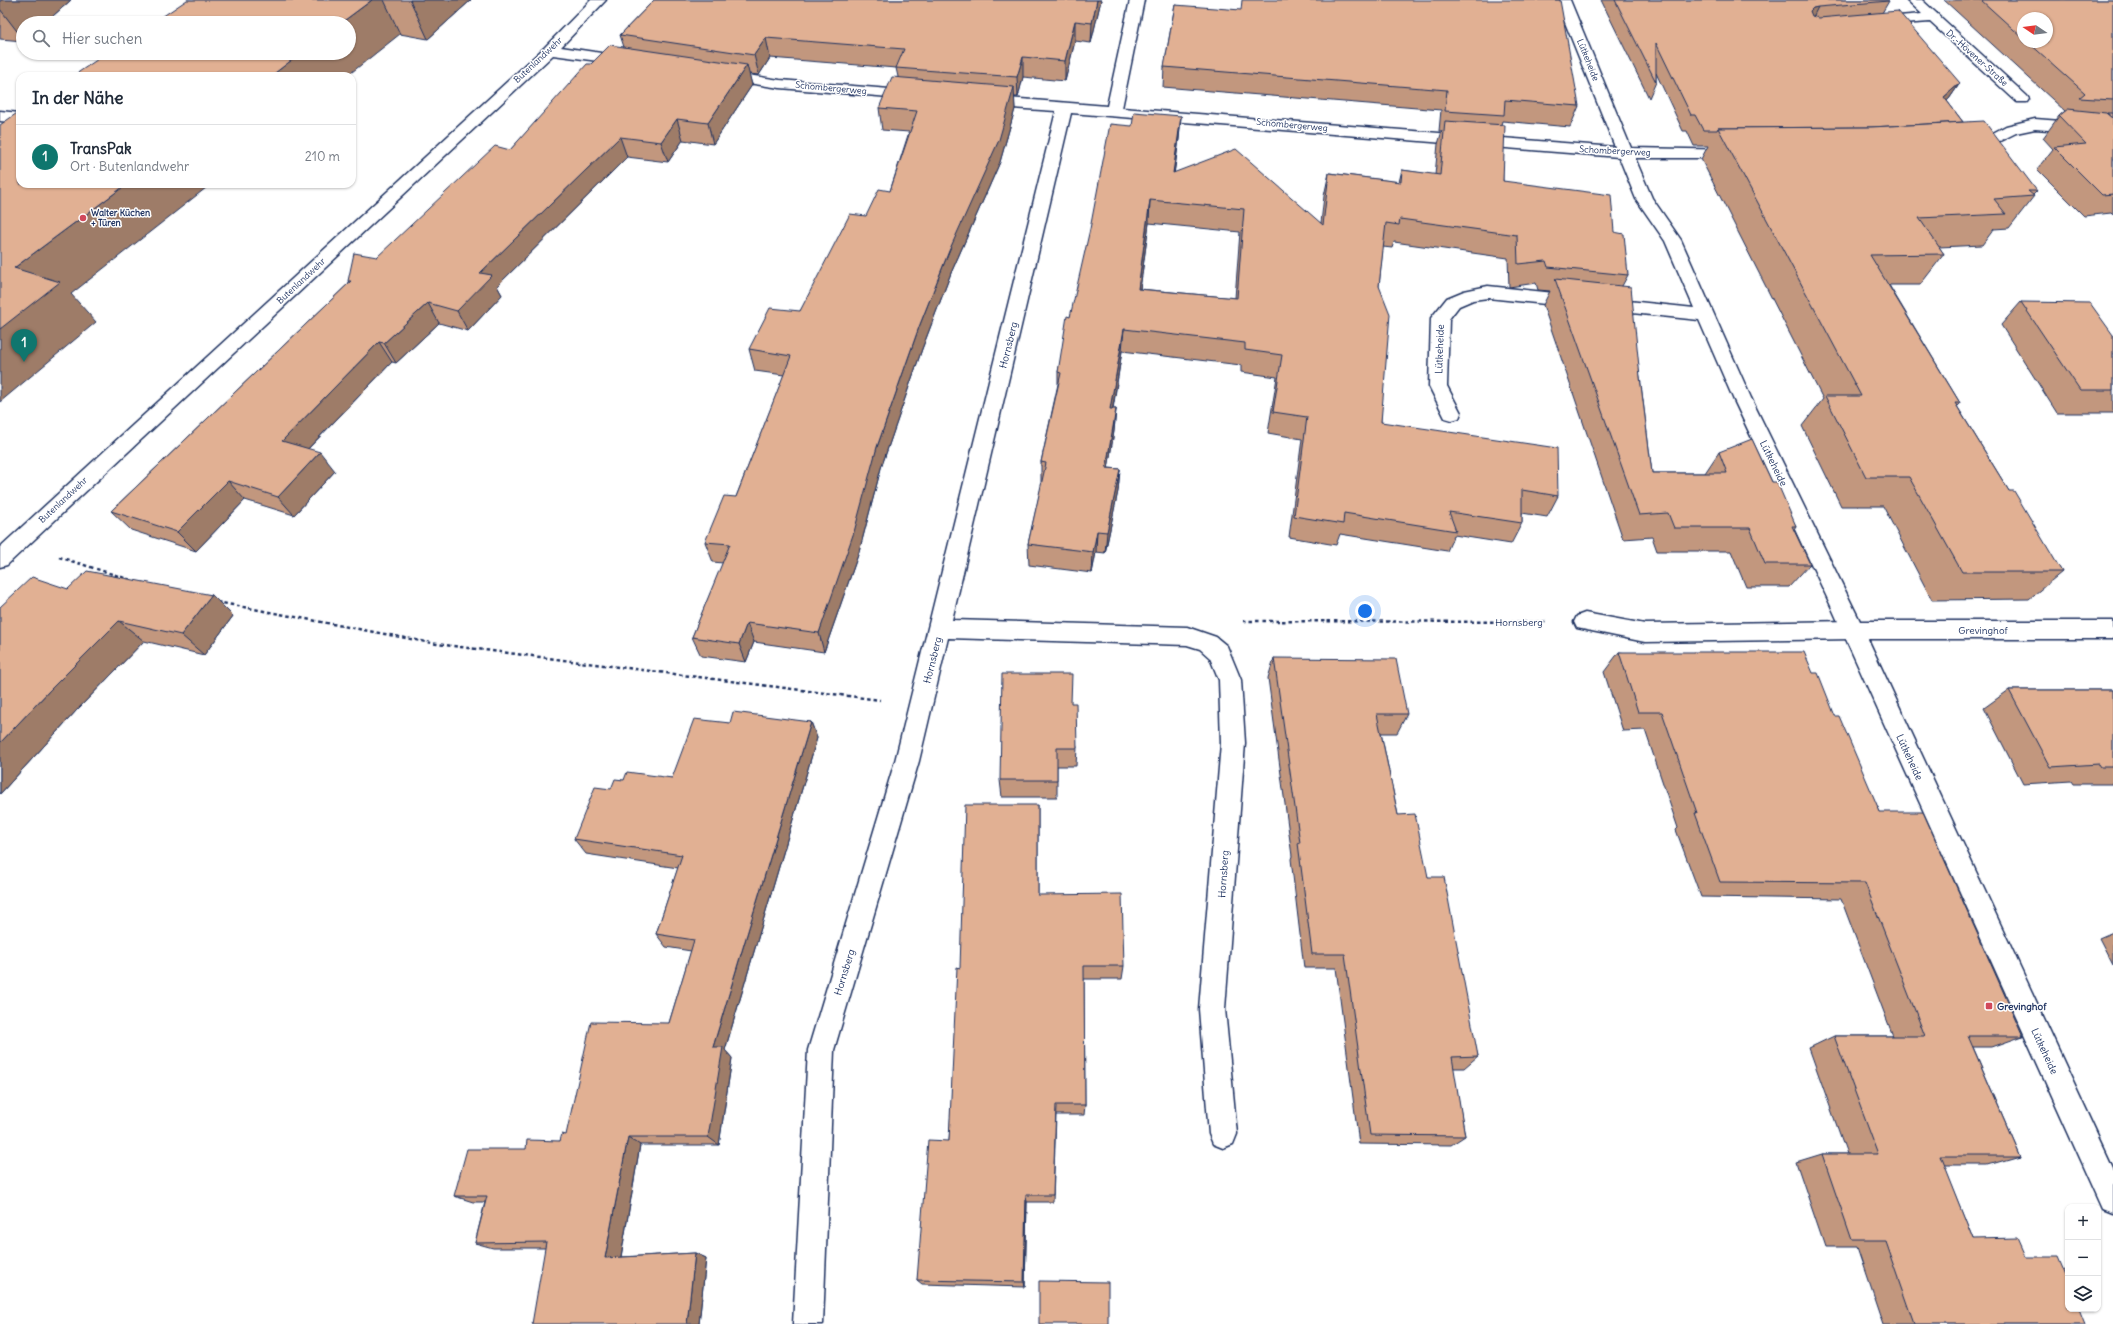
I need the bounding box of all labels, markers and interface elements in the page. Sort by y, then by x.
north arrow [2017,12,2053,48]
search box [16,16,356,60]
icon: search [30,27,52,49]
street label: Dr.-Hövener-Straße [1944,27,2011,88]
text: Hier suchen [62,29,142,48]
street label: Butenlandwehr [511,34,565,85]
street label: Lütkeheide [1575,37,1602,83]
street label: Schombergerweg [795,79,867,96]
text: In der Nähe [32,87,124,109]
street label: Schombergerweg [1256,116,1328,133]
text: TransPak [70,139,132,158]
street label: Schombergerweg [1579,143,1651,158]
text: 1 [42,148,48,165]
text: 210 m [305,148,340,165]
text: Ort · Butenlandwehr [70,158,189,175]
place label: Walter Küchen + Türen [91,207,151,228]
marker: Walter Küchen + Türen [78,213,88,223]
street label: Butenlandwehr [274,255,328,306]
street label: Hornsberg [996,320,1021,370]
street label: Lütkeheide [1432,324,1447,374]
pin: 1 [11,329,37,362]
street label: Lütkeheide [1757,438,1790,488]
street label: Butenlandwehr [36,474,90,525]
your location [1355,601,1375,621]
street label: Hornsberg [1495,616,1543,629]
street label: Grevinghof [1958,624,2008,637]
street label: Hornsberg [920,635,945,685]
street label: Lütkeheide [1893,732,1926,782]
street label: Hornsberg [1215,850,1232,898]
street label: Hornsberg [831,947,858,997]
place label: Grevinghof [1997,1000,2047,1013]
marker: Grevinghof [1984,1001,1994,1011]
street label: Lütkeheide [2028,1026,2061,1076]
map controls [2065,1204,2101,1312]
button: + [2065,1204,2101,1240]
button: − [2065,1240,2101,1276]
button: layers [2065,1276,2101,1312]

